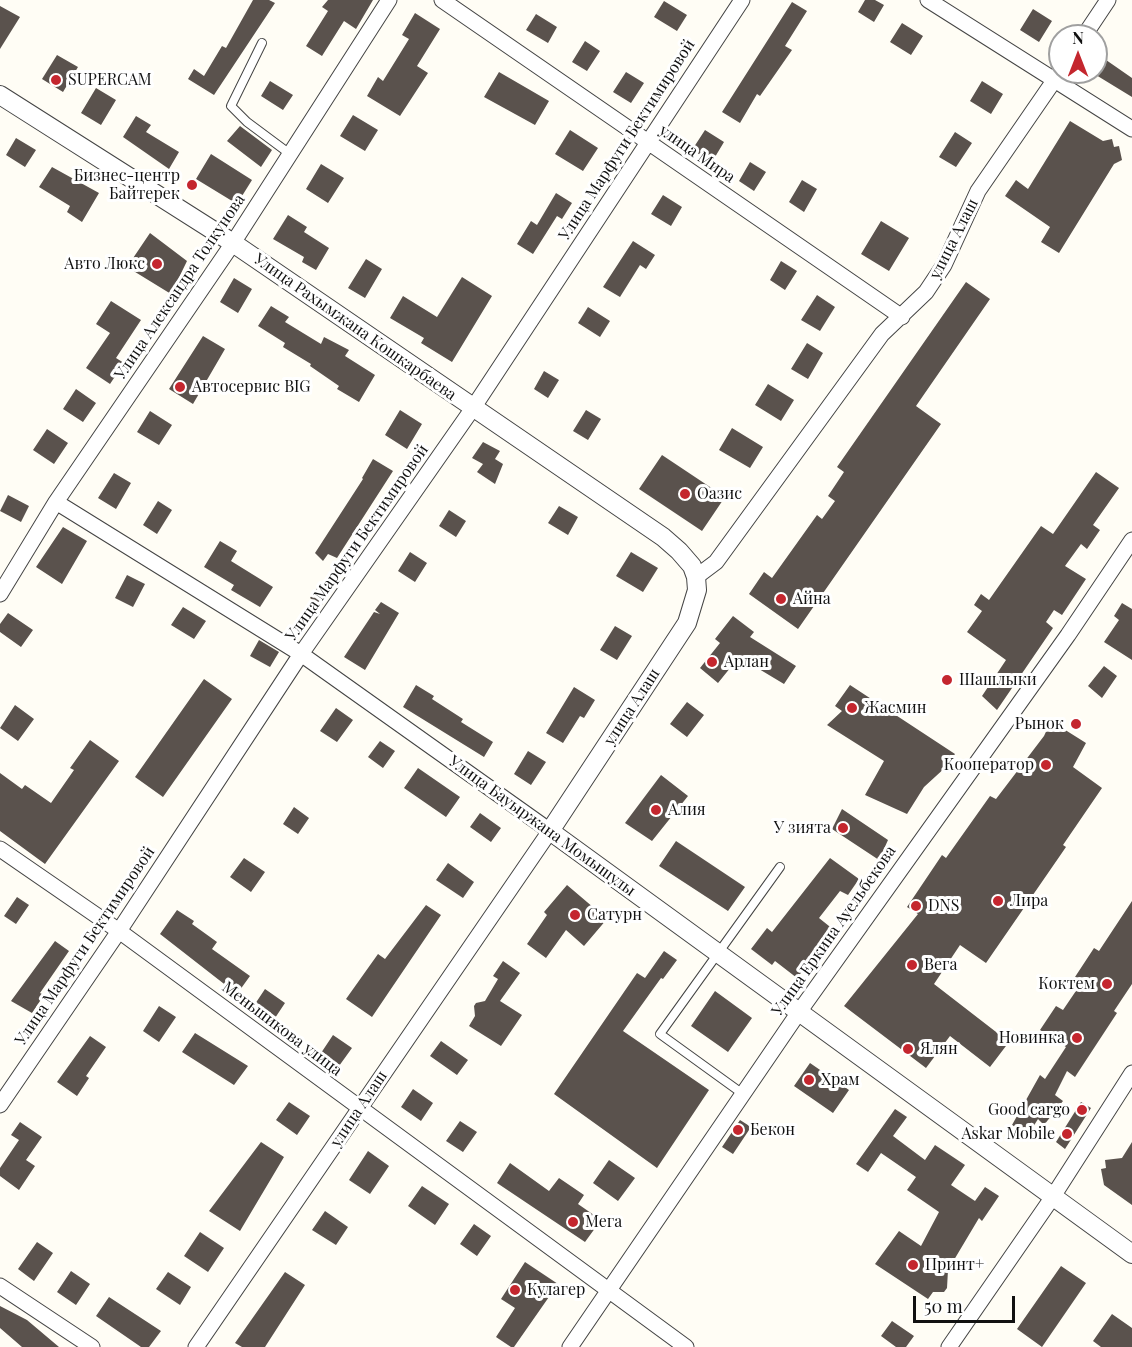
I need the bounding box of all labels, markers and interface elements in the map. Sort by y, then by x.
north arrow [1048,24,1108,84]
text: N [1072,27,1084,48]
street label: Улица Марфуги Бектимировой [555,36,699,244]
place label: SUPERCAM [68,70,152,90]
marker: SUPERCAM [49,73,63,87]
street label: улица Мира [655,121,739,187]
place label: Бизнес-центр Байтерек [74,166,180,204]
marker: Бизнес-центр Байтерек [185,178,199,192]
street label: Улица Александра Толкунова [111,191,249,383]
street label: улица Алаш [926,196,982,282]
street label: Улица Рахымжана Кошкарбаева [250,249,460,405]
place label: Авто Люкс [64,254,145,274]
marker: Авто Люкс [150,257,164,271]
place label: Автосервис BIG [192,377,311,397]
marker: Автосервис BIG [173,380,187,394]
street label: Улица Марфуги Бектимировой [282,441,432,645]
place label: Оазис [697,484,742,504]
marker: Оазис [678,487,692,501]
place label: Айна [793,589,831,609]
marker: Айна [774,592,788,606]
place label: Арлан [724,652,769,672]
marker: Арлан [705,655,719,669]
street label: улица Алаш [600,665,664,749]
place label: Шашлыки [959,670,1037,690]
marker: Шашлыки [940,673,954,687]
place label: Жасмин [864,698,927,718]
marker: Жасмин [845,701,859,715]
place label: Рынок [1015,714,1064,734]
marker: Рынок [1069,717,1083,731]
street label: Улица Бауыржана Момышулы [445,752,639,900]
place label: Кооператор [944,755,1034,775]
marker: Кооператор [1039,758,1053,772]
place label: Алия [668,800,706,820]
marker: Алия [649,803,663,817]
place label: У зията [774,818,831,838]
marker: У зията [836,821,850,835]
street label: Улица Еркина Ауельбекова [768,842,900,1020]
street label: Улица Марфуги Бектимировой [11,843,159,1049]
place label: Лира [1010,891,1048,911]
marker: Лира [991,894,1005,908]
place label: DNS [928,896,959,916]
marker: DNS [909,899,923,913]
place label: Сатурн [587,905,642,925]
marker: Сатурн [568,908,582,922]
place label: Вега [924,955,957,975]
marker: Вега [905,958,919,972]
place label: Коктем [1038,974,1095,994]
marker: Коктем [1100,977,1114,991]
street label: Меньшикова улица [218,978,346,1080]
place label: Новинка [999,1028,1065,1048]
marker: Новинка [1070,1031,1084,1045]
place label: Ялян [920,1039,958,1059]
marker: Ялян [901,1042,915,1056]
street label: улица Алаш [327,1067,391,1151]
place label: Храм [821,1070,860,1090]
marker: Храм [802,1073,816,1087]
place label: Good cargo [988,1100,1070,1120]
marker: Good cargo [1075,1103,1089,1117]
place label: Бекон [750,1120,795,1140]
marker: Бекон [731,1123,745,1137]
place label: Askar Mobile [961,1124,1055,1144]
marker: Askar Mobile [1060,1127,1074,1141]
place label: Мега [585,1212,622,1232]
marker: Мега [566,1215,580,1229]
place label: Принт+ [925,1255,984,1275]
marker: Принт+ [906,1258,920,1272]
place label: Кулагер [527,1280,585,1300]
marker: Кулагер [508,1283,522,1297]
scale bar [916,1284,1018,1322]
text: 50 m [924,1294,963,1318]

